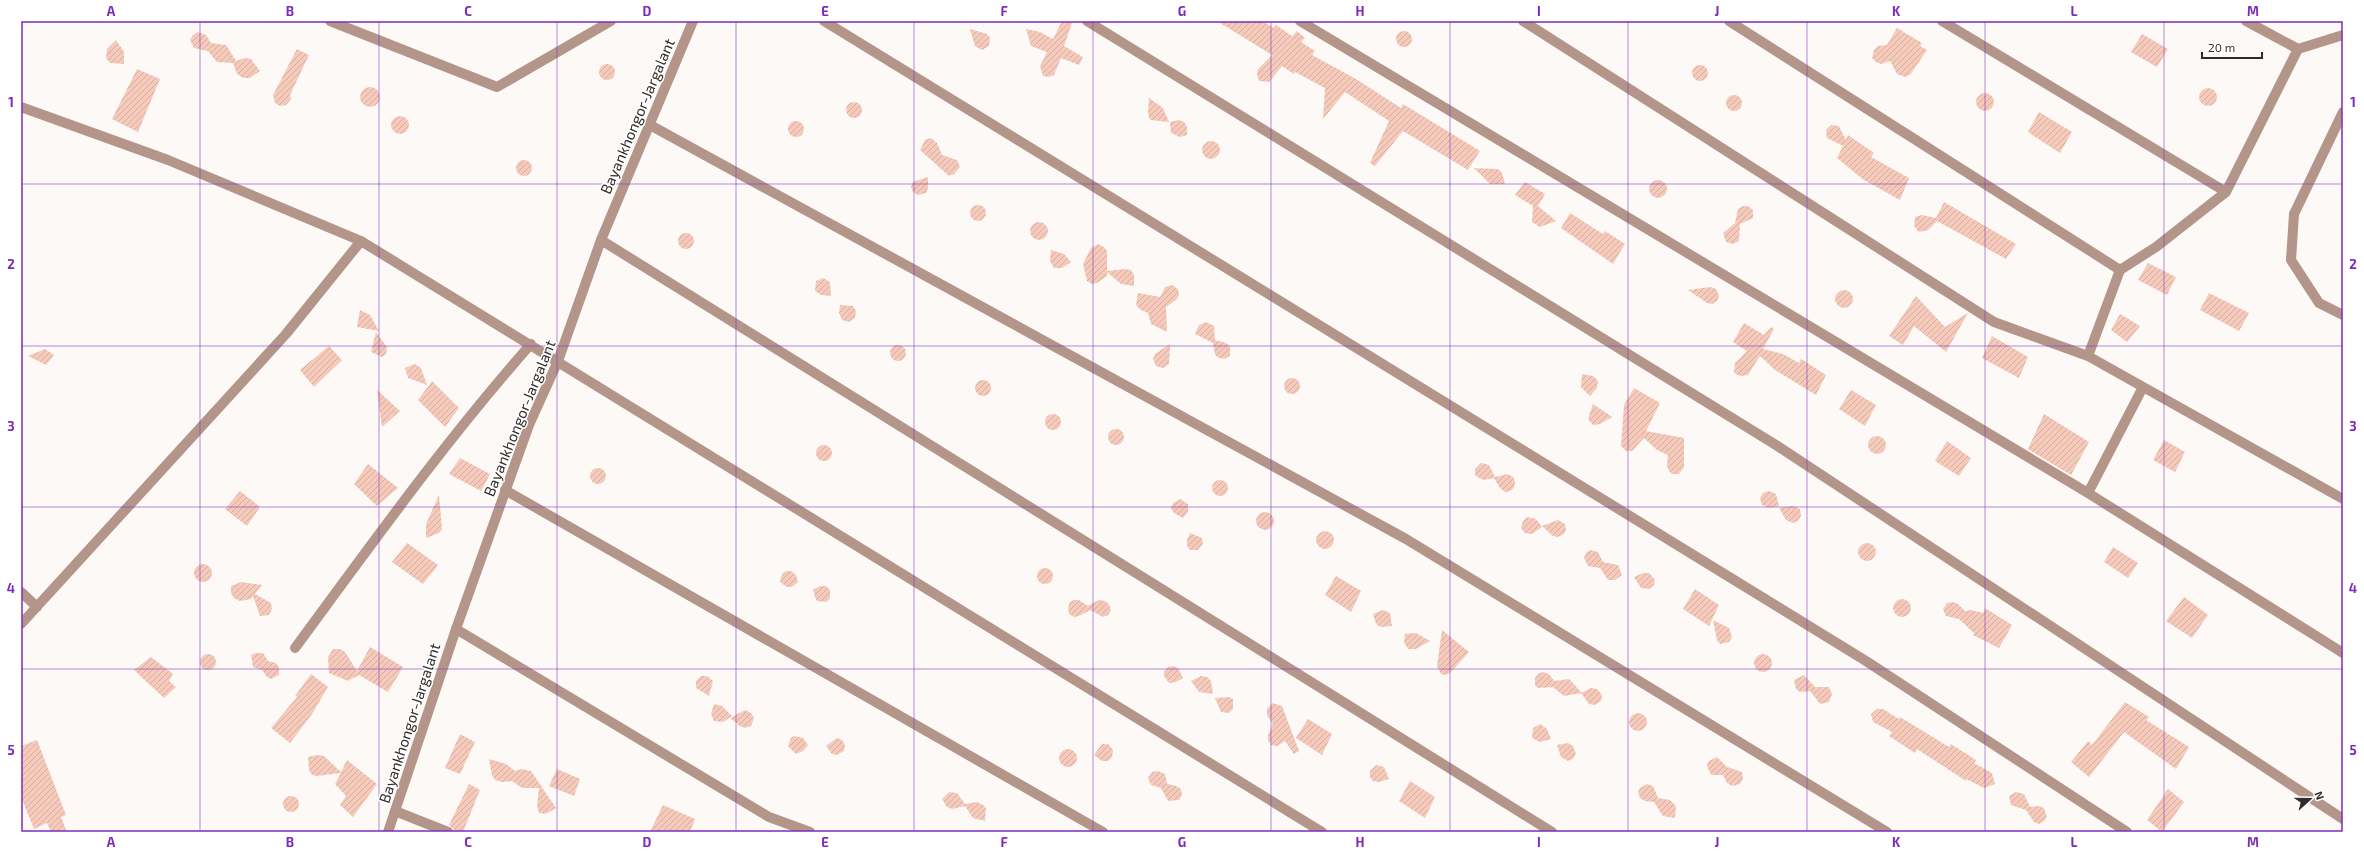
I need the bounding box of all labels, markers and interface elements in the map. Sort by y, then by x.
text: A [107,3,116,19]
text: B [286,3,294,19]
text: C [464,3,472,19]
text: D [643,3,652,19]
text: E [821,3,829,19]
text: F [1000,3,1008,19]
text: G [1178,3,1186,19]
text: H [1356,3,1365,19]
text: I [1537,3,1541,19]
text: J [1715,3,1719,19]
text: K [1892,3,1901,19]
text: L [2071,3,2078,19]
text: M [2247,3,2259,19]
scale bar [2202,34,2262,60]
street label: Bayankhongor-Jargalant [596,35,678,196]
text: 20 m [2208,40,2235,54]
text: 1 [8,94,14,110]
text: 1 [2350,94,2356,110]
text: 2 [7,256,15,272]
text: 2 [2349,256,2357,272]
street label: Bayankhongor-Jargalant [479,337,559,499]
text: 3 [7,418,15,434]
text: 3 [2349,418,2357,434]
text: 4 [7,580,15,596]
text: 4 [2349,580,2357,596]
street label: Bayankhongor-Jargalant [375,640,443,805]
text: 5 [7,742,15,758]
text: 5 [2349,742,2357,758]
north arrow [2290,779,2330,819]
text: N [2312,789,2327,801]
text: A [107,834,116,850]
text: B [286,834,294,850]
text: C [464,834,472,850]
text: D [643,834,652,850]
text: E [821,834,829,850]
text: F [1000,834,1008,850]
text: G [1178,834,1186,850]
text: H [1356,834,1365,850]
text: I [1537,834,1541,850]
text: J [1715,834,1719,850]
text: K [1892,834,1901,850]
text: L [2071,834,2078,850]
text: M [2247,834,2259,850]

